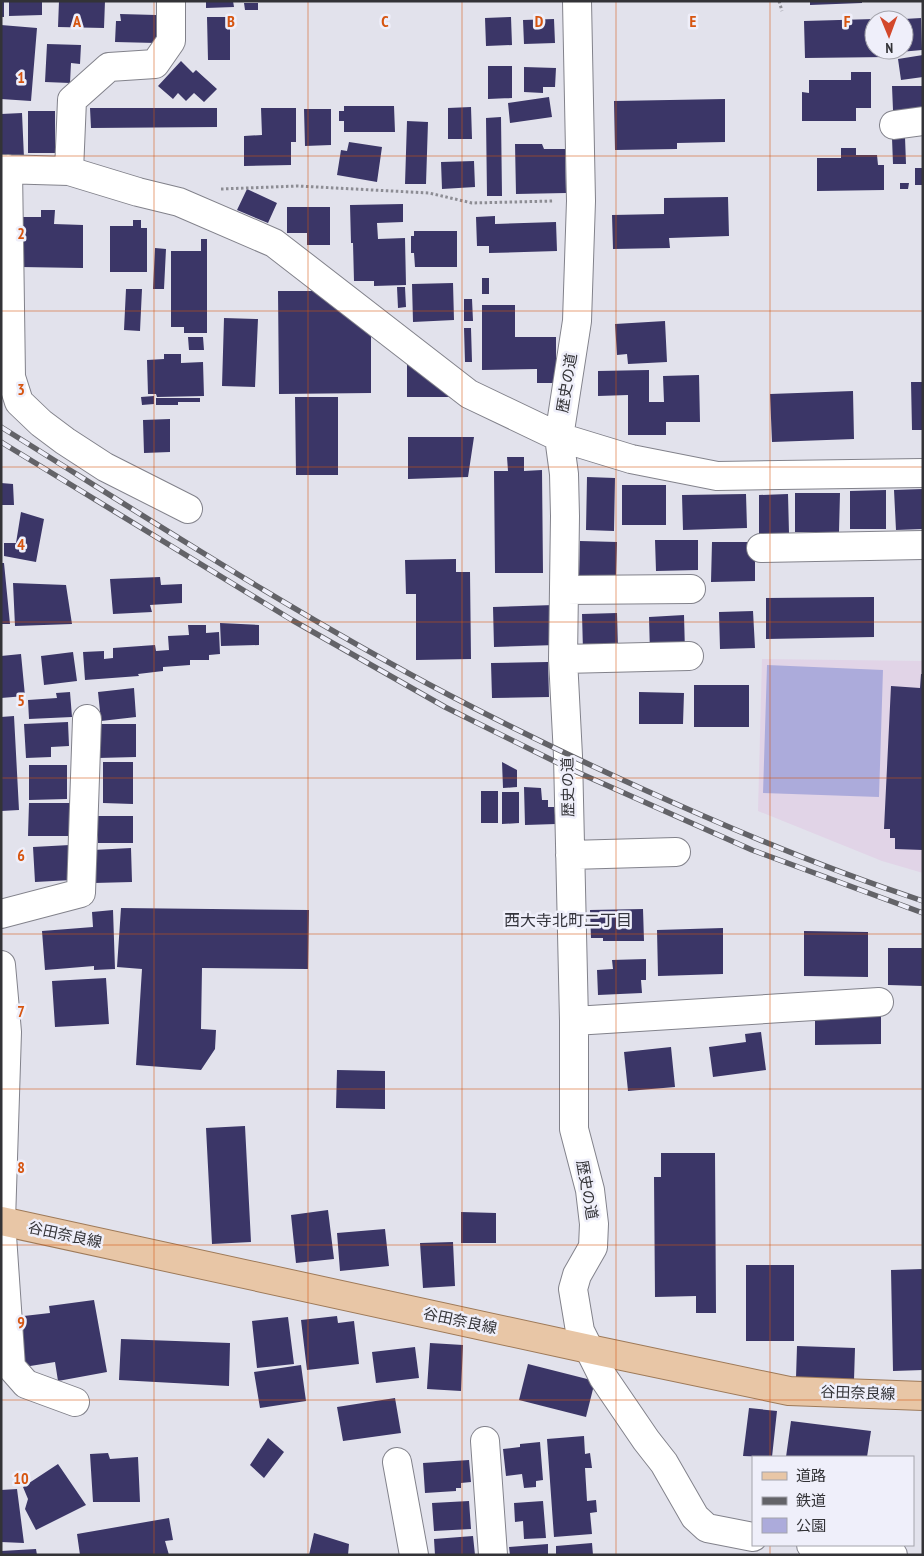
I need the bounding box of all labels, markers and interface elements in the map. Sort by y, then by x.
north arrow [864,10,914,60]
text: A [72,11,82,31]
text: B [227,11,235,31]
text: C [381,11,389,31]
text: D [535,11,544,31]
text: E [690,11,697,31]
text: F [844,11,851,31]
text: N [885,39,893,57]
text: 1 [17,67,25,87]
text: 2 [17,223,25,243]
street label: 歴史の道 [552,352,581,414]
text: 3 [17,379,25,399]
text: 4 [17,534,25,554]
text: 5 [17,690,25,710]
street label: 歴史の道 [557,757,578,817]
text: 6 [17,845,25,865]
district label: 西大寺北町二丁目 [504,910,632,930]
text: 7 [17,1001,25,1021]
text: 8 [17,1157,25,1177]
street label: 歴史の道 [573,1159,602,1221]
street label: 谷田奈良線 [26,1217,104,1252]
street label: 谷田奈良線 [421,1303,499,1338]
text: 9 [17,1312,25,1332]
street label: 谷田奈良線 [820,1382,896,1403]
legend [752,1456,914,1546]
text: 道路 [796,1466,826,1485]
text: 10 [13,1468,29,1488]
text: 鉄道 [796,1491,826,1510]
text: 公園 [796,1516,826,1535]

